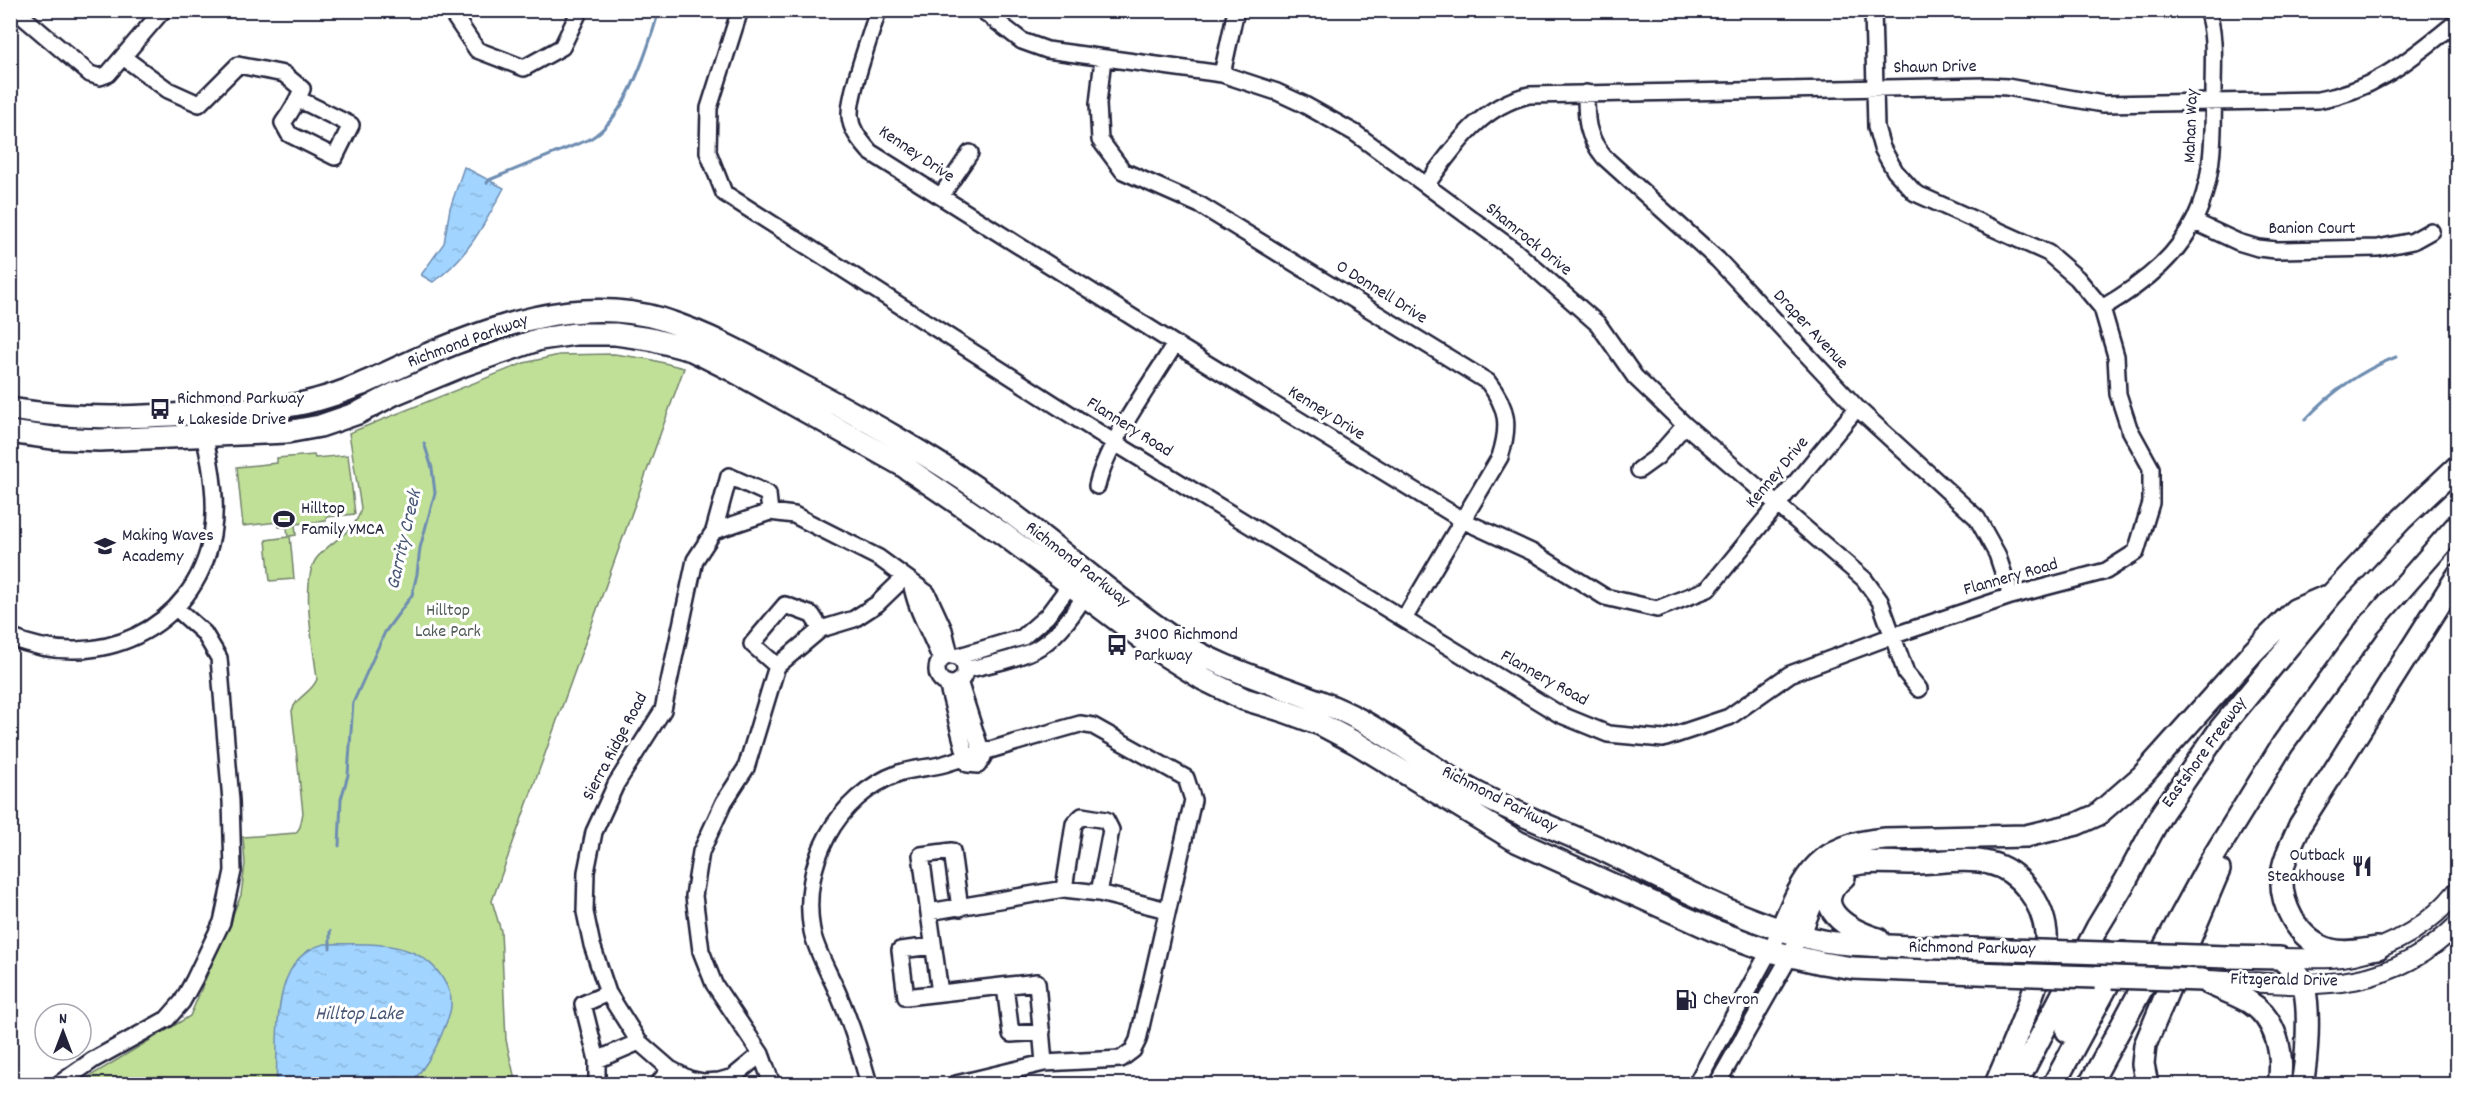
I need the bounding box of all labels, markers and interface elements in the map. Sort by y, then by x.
street label: Shawn Drive [1893,55,1977,81]
street label: Mahan Way [2178,88,2206,164]
street label: Kenney Drive [873,120,959,190]
street label: Shamrock Drive [1479,197,1577,283]
street label: Banion Court [2268,217,2356,242]
street label: O Donnell Drive [1330,255,1432,331]
street label: Draper Avenue [1767,285,1854,375]
street label: Richmond Parkway [404,308,533,375]
street label: Kenney Drive [1283,380,1370,448]
place label: Richmond Parkway & Lakeside Drive [177,387,305,433]
street label: Flannery Road [1081,392,1177,464]
bus stop icon: Richmond Parkway & Lakeside Drive [148,397,172,421]
street label: Kenney Drive [1740,432,1816,514]
water label: Garrity Creek [380,486,430,592]
place label: Hilltop Family YMCA [301,497,385,543]
sports icon: Hilltop Family YMCA [272,507,296,531]
street label: Richmond Parkway [1019,516,1135,614]
place label: Making Waves Academy [122,524,214,570]
school or university icon: Making Waves Academy [93,534,117,558]
street label: Flannery Road [1961,553,2061,603]
park label: Hilltop Lake Park [415,599,481,645]
place label: 3400 Richmond Parkway [1134,623,1238,669]
bus stop icon: 3400 Richmond Parkway [1105,633,1129,657]
street label: Flannery Road [1495,645,1593,713]
street label: Sierra Ridge Road [577,689,655,805]
street label: Eastshore Freeway [2156,692,2254,813]
street label: Richmond Parkway [1437,760,1562,840]
place label: Outback Steakhouse [2267,844,2345,890]
restaurant icon: Outback Steakhouse [2350,854,2374,878]
street label: Richmond Parkway [1908,935,2036,963]
street label: Fitzgerald Drive [2230,968,2338,994]
fuel station icon: Chevron [1674,988,1698,1012]
place label: Chevron [1703,988,1759,1013]
water label: Hilltop Lake [315,1001,404,1029]
north arrow [33,1002,93,1062]
text: N [59,1008,67,1031]

